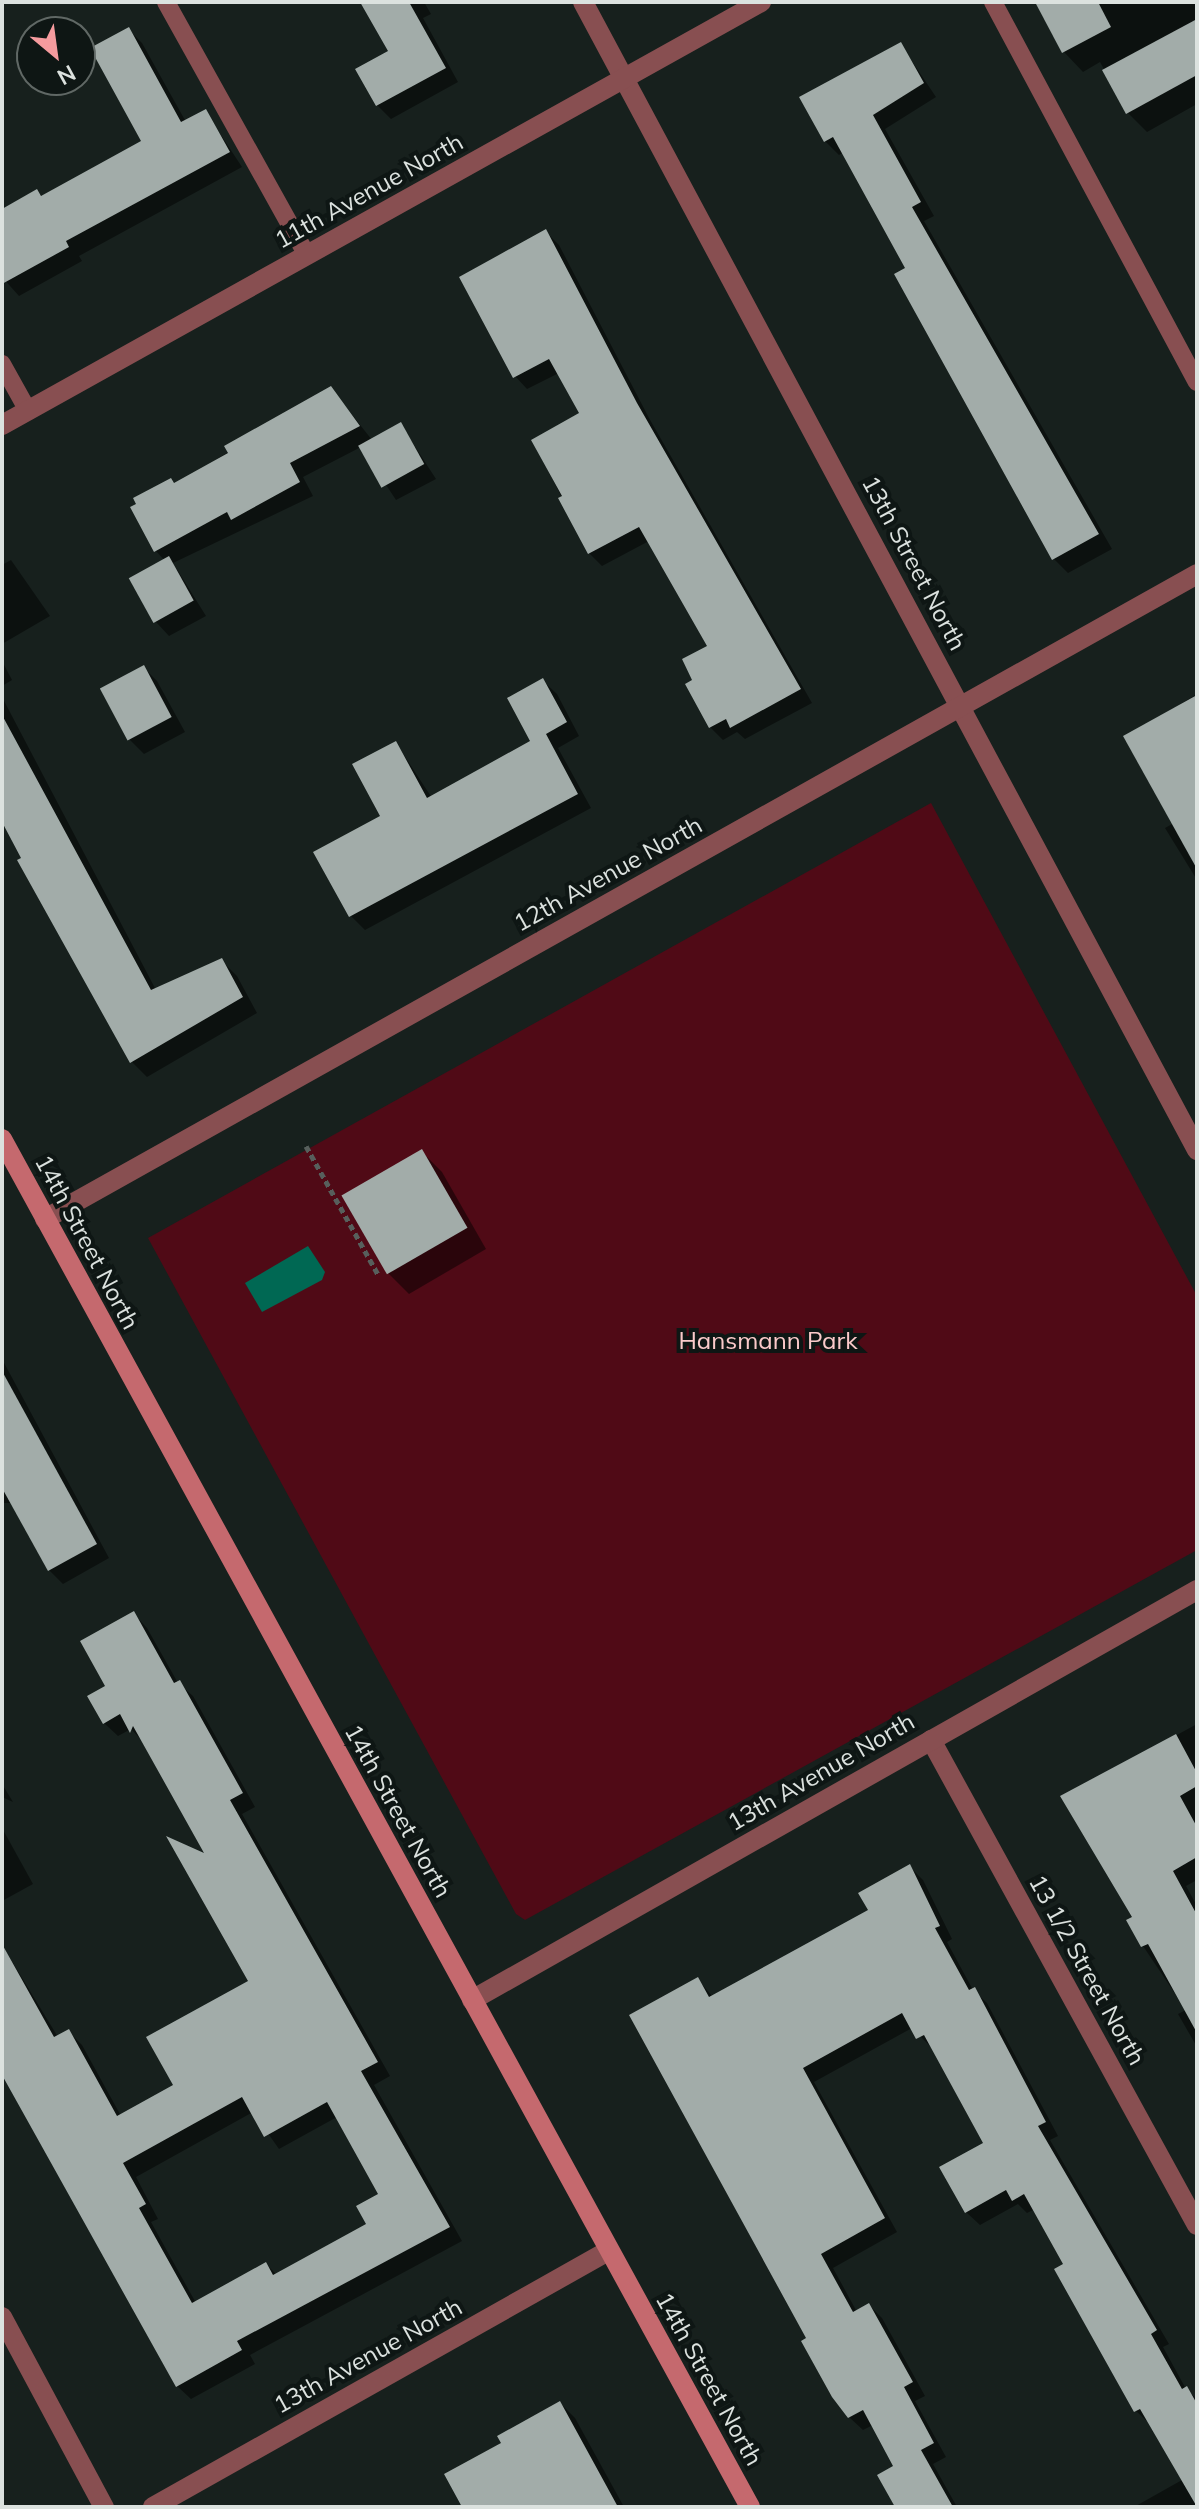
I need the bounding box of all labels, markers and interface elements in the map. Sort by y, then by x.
north arrow [16,16,96,96]
text: N [53,59,81,92]
street label: 11th Avenue North [270,127,468,255]
street label: 13th Street North [856,471,972,655]
street label: 12th Avenue North [509,810,707,938]
street label: 14th Street North [29,1150,145,1334]
park label: Hansmann Park [678,1327,858,1355]
street label: 13th Avenue North [723,1707,919,1837]
street label: 14th Street North [338,1719,458,1903]
street label: 13 1/2 Street North [1023,1870,1151,2070]
street label: 14th Street North [649,2287,769,2471]
street label: 13th Avenue North [269,2292,467,2420]

